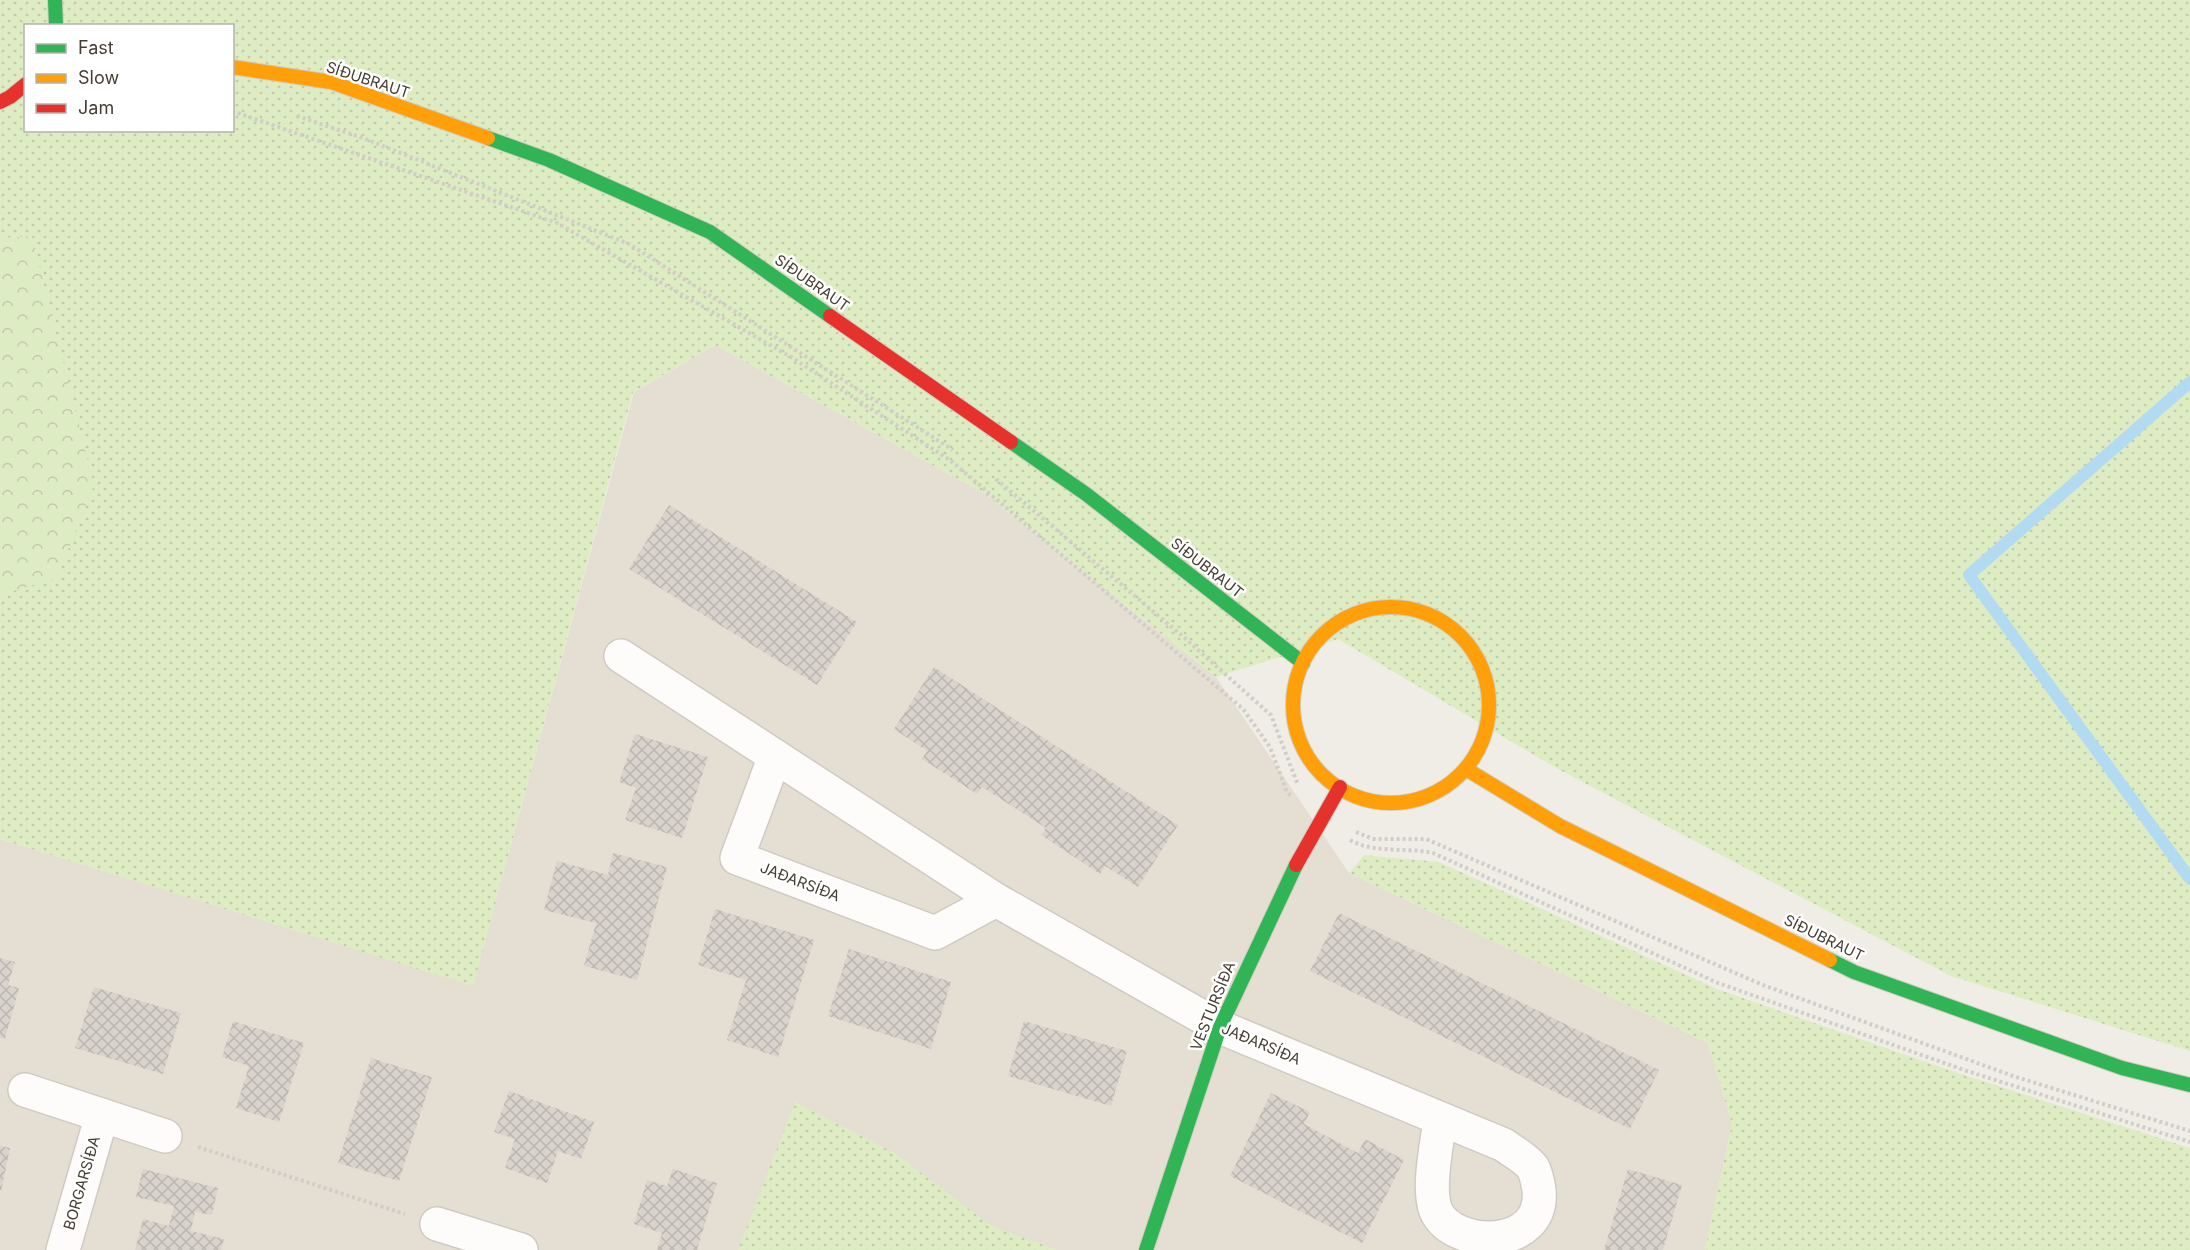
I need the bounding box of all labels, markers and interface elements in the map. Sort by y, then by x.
legend [24,24,234,132]
text: Fast [78,37,114,58]
street label: SÍÐUBRAUT [324,57,412,102]
text: Slow [78,67,119,88]
text: Jam [78,97,114,118]
street label: SÍÐUBRAUT [771,250,853,315]
street label: SÍÐUBRAUT [1167,533,1247,602]
street label: JAÐARSÍÐA [757,858,843,905]
street label: SÍÐUBRAUT [1781,910,1867,965]
street label: VESTURSÍÐA [1186,958,1239,1053]
street label: JAÐARSÍÐA [1219,1018,1304,1069]
street label: BORGARSÍÐA [59,1134,104,1232]

